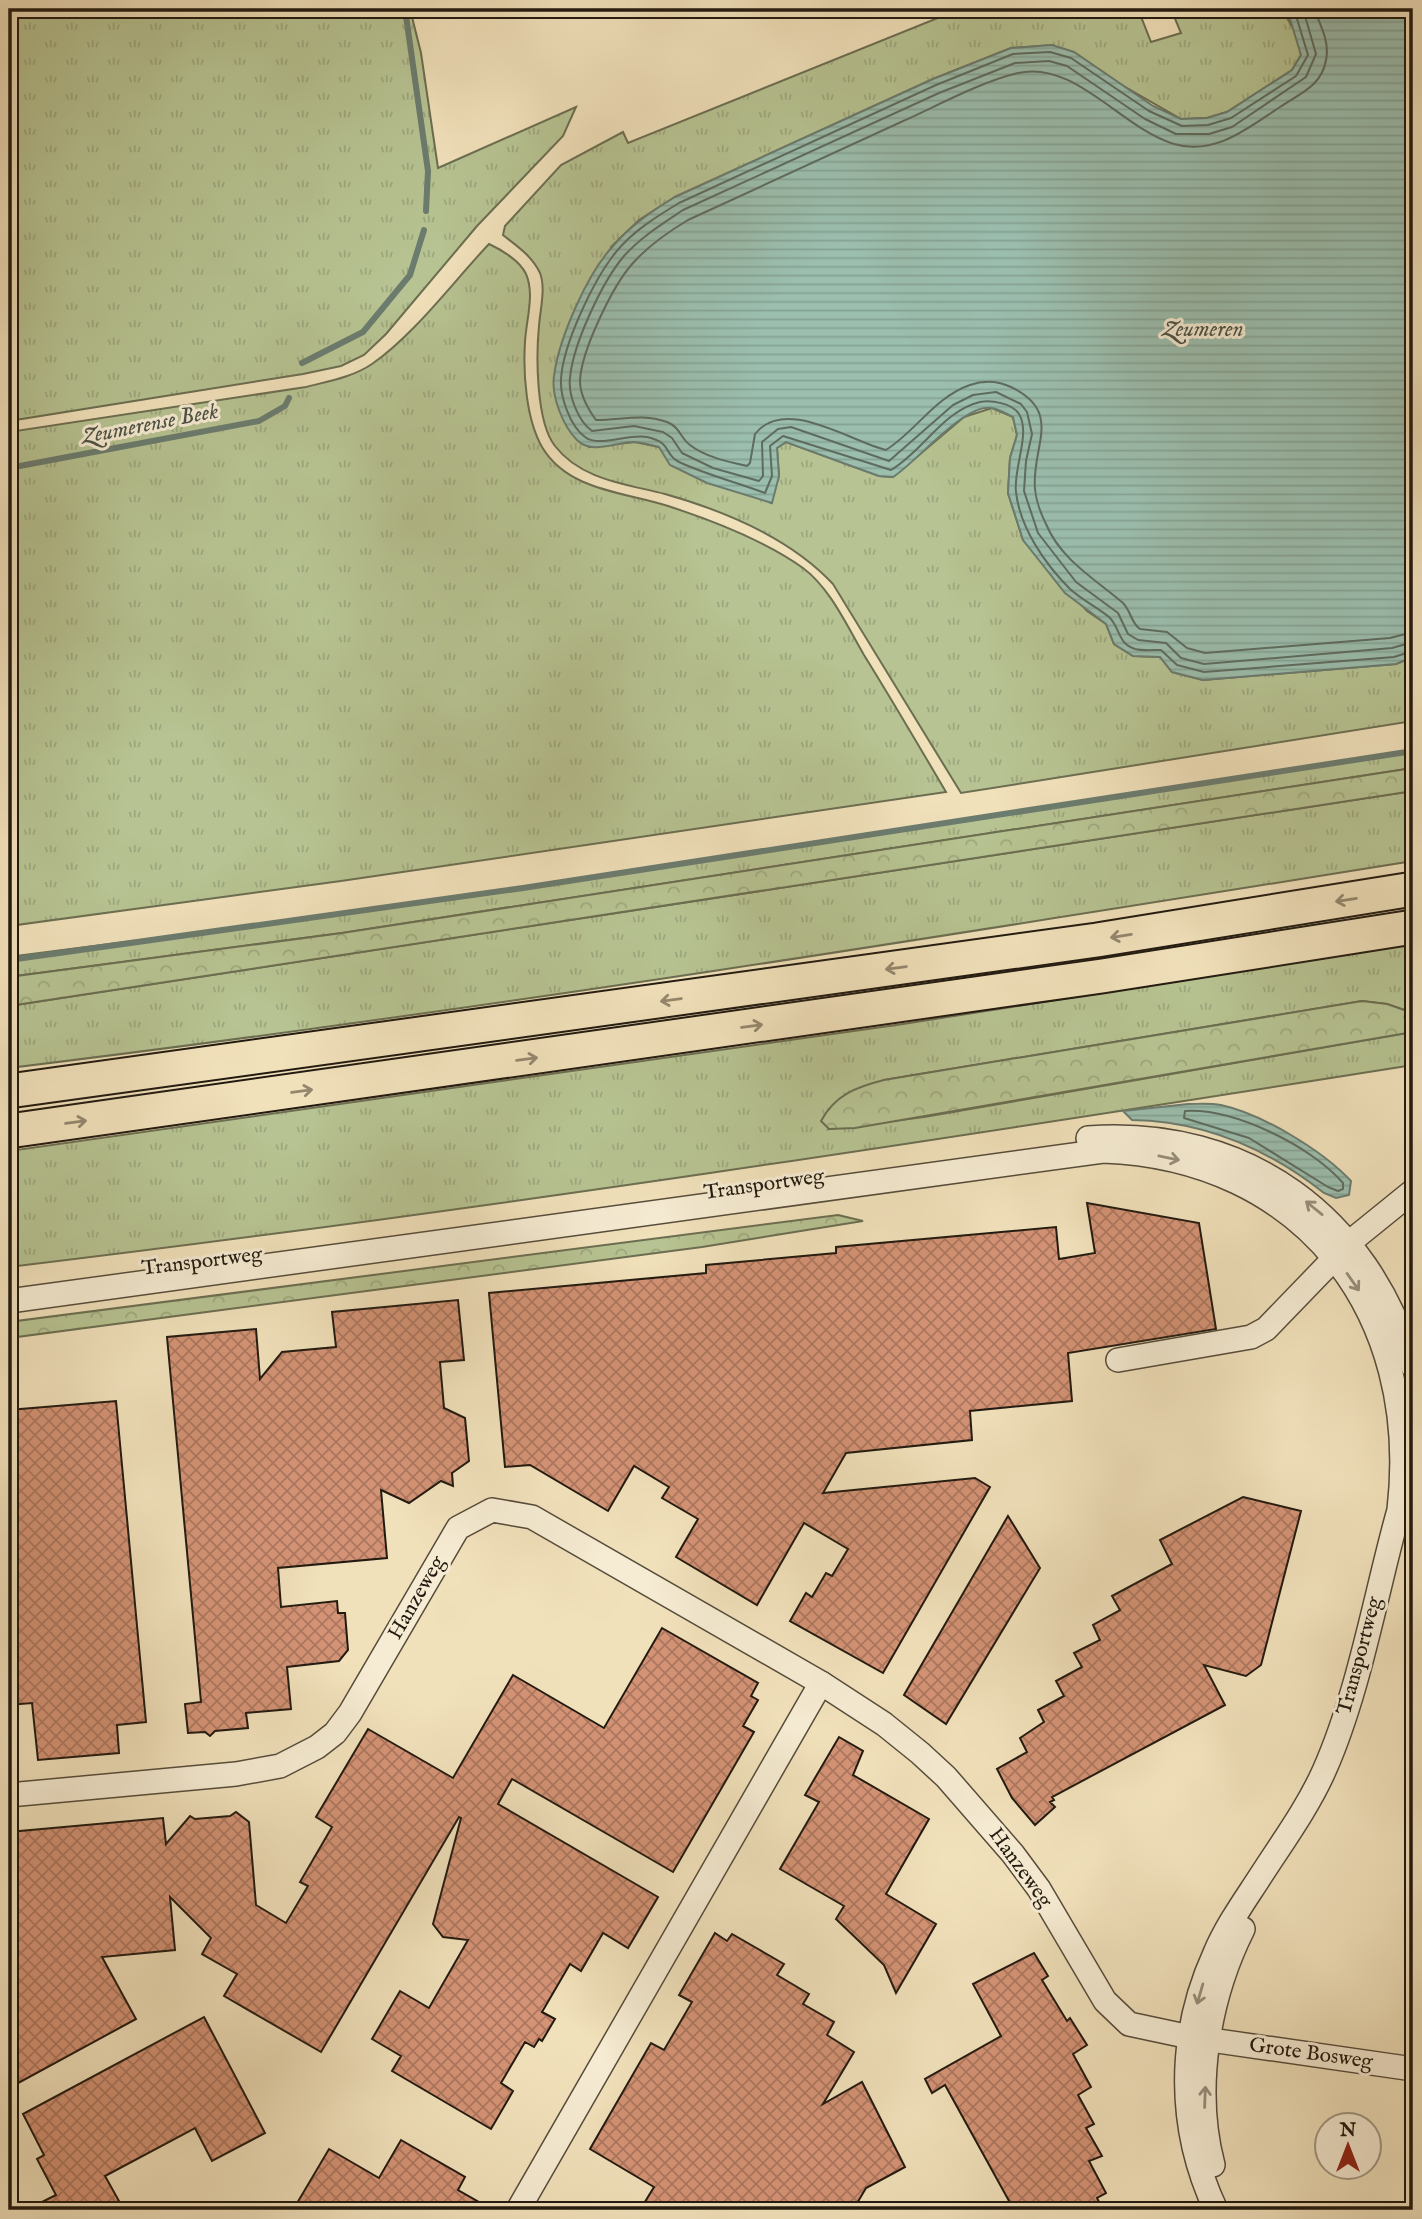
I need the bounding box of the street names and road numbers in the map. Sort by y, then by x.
street label: Transportweg [702,1163,827,1207]
street label: Transportweg [140,1241,264,1283]
street label: Hanzeweg [382,1551,452,1645]
street label: Transportweg [1331,1593,1389,1718]
street label: Hanzeweg [982,1823,1058,1914]
street label: Grote Bosweg [1247,2032,1375,2076]

